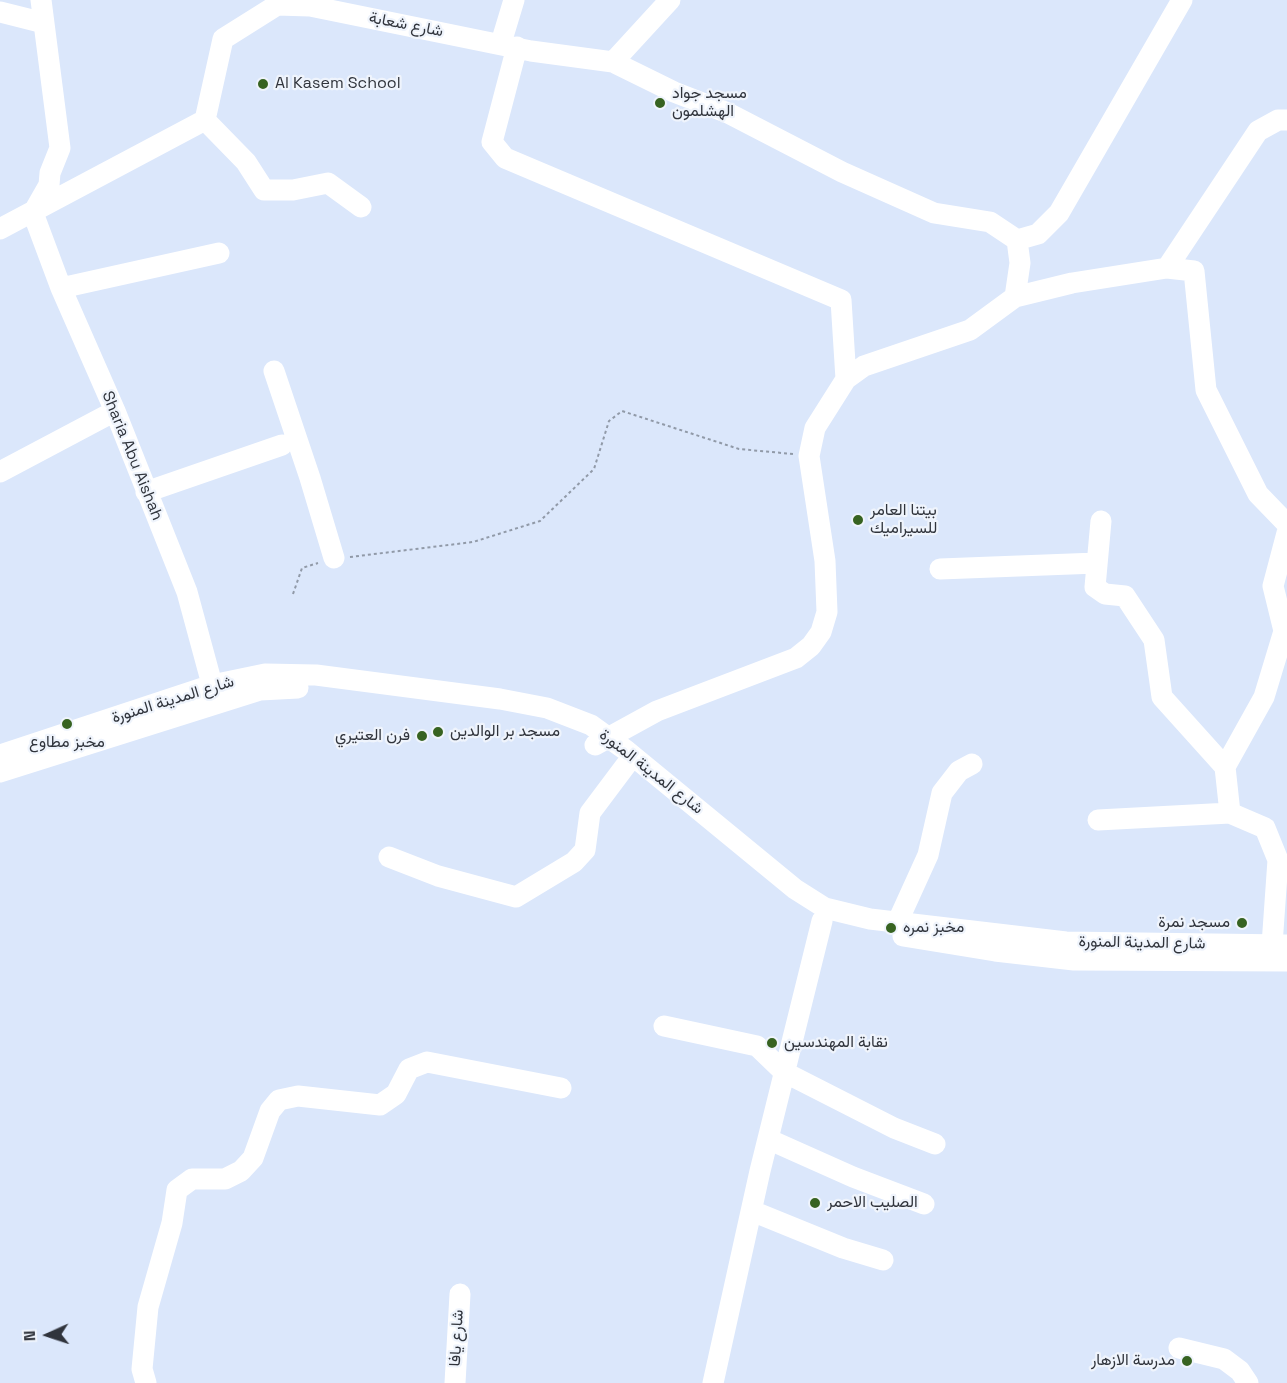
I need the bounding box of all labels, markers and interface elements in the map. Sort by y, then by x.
street label: شارع شعابة [367,8,445,42]
place label: Al Kasem School [275,74,401,94]
marker: Al Kasem School [256,77,270,91]
place label: مسجد جواد الهشلمون [672,84,747,122]
marker: مسجد جواد الهشلمون [653,96,667,110]
street label: Sharia Abu Aishah [97,389,167,523]
place label: بيتنا العامر للسيراميك [870,501,937,539]
marker: بيتنا العامر للسيراميك [851,513,865,527]
street label: شارع المدينة المنورة [110,672,236,728]
marker: مخبز مطاوع [60,717,74,731]
place label: مسجد بر الوالدين [450,722,560,742]
marker: مسجد بر الوالدين [431,725,445,739]
street label: شارع المدينة المنورة [595,725,707,819]
place label: فرن العتيري [335,726,410,746]
marker: فرن العتيري [415,729,429,743]
place label: مخبز مطاوع [29,733,105,753]
place label: مسجد نمرة [1158,913,1230,933]
marker: مسجد نمرة [1235,916,1249,930]
place label: مخبز نمره [903,918,964,938]
marker: مخبز نمره [884,921,898,935]
street label: شارع المدينة المنورة [1078,932,1206,954]
place label: نقابة المهندسين [784,1033,888,1053]
marker: نقابة المهندسين [765,1036,779,1050]
place label: الصليب الاحمر [827,1193,918,1213]
marker: الصليب الاحمر [808,1196,822,1210]
north arrow [18,1305,78,1365]
street label: شارع يافا [446,1309,468,1367]
text: N [19,1330,40,1342]
place label: مدرسة الازهار [1091,1351,1175,1371]
marker: مدرسة الازهار [1180,1354,1194,1368]

